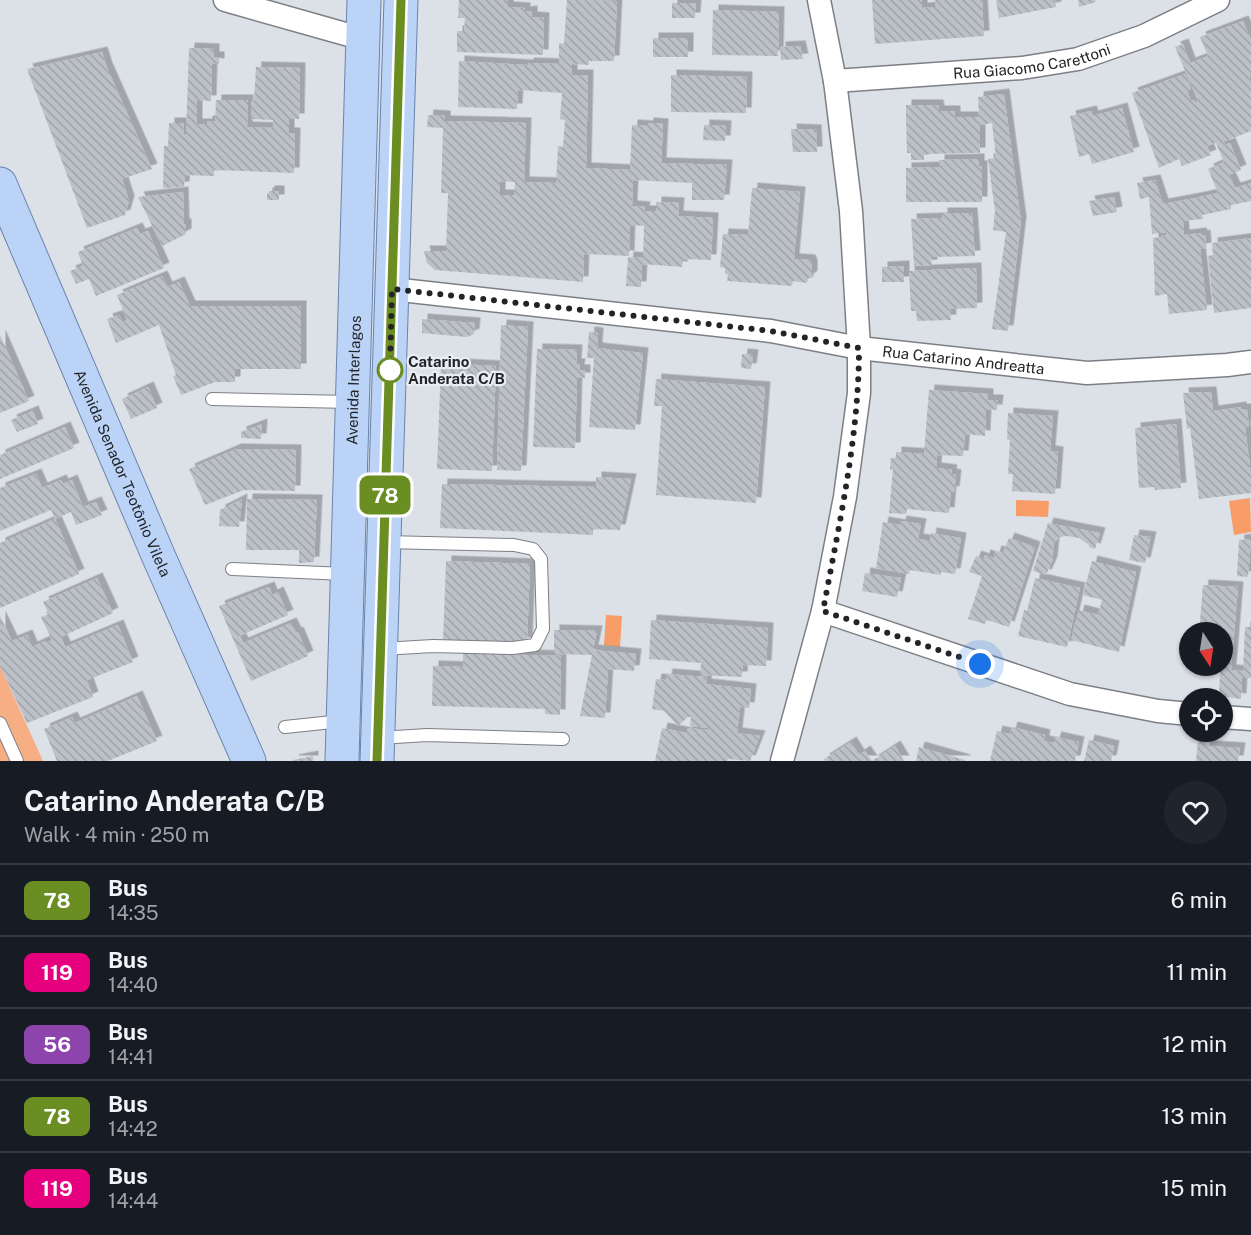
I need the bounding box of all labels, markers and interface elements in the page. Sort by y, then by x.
street label: Rua Giacomo Carettoni [952,40,1112,81]
street label: Avenida Interlagos [343,315,363,445]
street label: Rua Catarino Andreatta [881,342,1045,377]
place label: Catarino Anderata C/B [408,353,505,387]
marker: Catarino Anderata C/B [377,357,403,383]
street label: Avenida Senador Teotônio Vilela [71,367,175,579]
line badge: 78 [358,476,412,514]
text: 78 [371,483,399,508]
north arrow [1179,622,1233,676]
map controls [1179,622,1233,742]
your location [965,649,995,679]
button: locate [1179,688,1233,742]
button: heart [1164,781,1227,844]
text: Catarino Anderata C/B [24,784,325,817]
text: Walk · 4 min · 250 m [24,823,209,847]
text: Bus [108,875,148,901]
text: 6 min [1171,887,1227,913]
text: 78 [43,888,71,913]
text: 14:35 [108,901,159,925]
text: Bus [108,947,148,973]
text: 11 min [1166,959,1227,985]
text: 119 [41,960,73,985]
text: 14:40 [108,973,158,997]
text: Bus [108,1019,148,1045]
text: 12 min [1162,1031,1227,1057]
text: 56 [43,1032,71,1057]
text: 14:41 [108,1045,154,1069]
text: Bus [108,1091,148,1117]
text: 13 min [1162,1103,1227,1129]
text: 78 [43,1104,71,1129]
text: 14:42 [108,1117,158,1141]
text: Bus [108,1163,148,1189]
text: 15 min [1161,1175,1227,1201]
text: 119 [41,1176,73,1201]
text: 14:44 [108,1189,158,1213]

